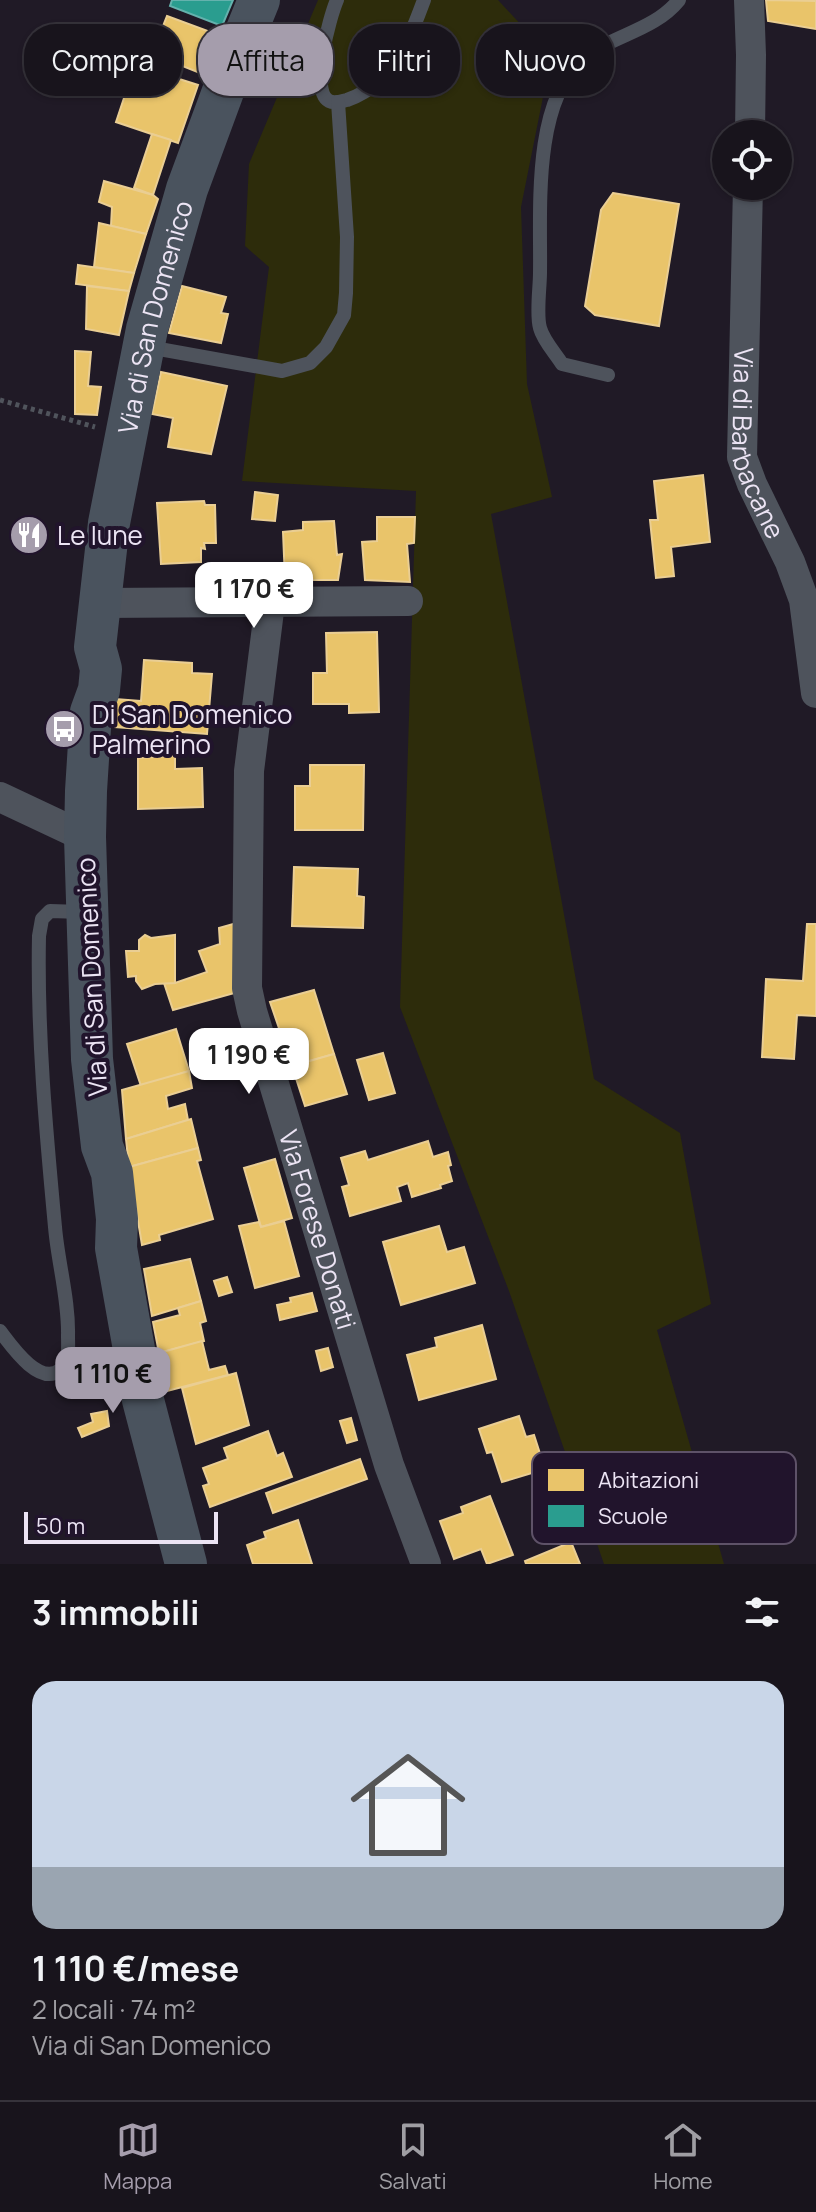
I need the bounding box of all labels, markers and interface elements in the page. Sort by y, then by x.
chip: Compra [24,24,182,96]
chip: Affitta [198,24,333,96]
chip: Filtri [349,24,460,96]
chip: Nuovo [476,24,614,96]
map controls [712,120,792,200]
button: locate [712,120,792,200]
street label: Via di San Domenico [109,196,201,437]
street label: Via di Barbacane [724,347,794,544]
restaurant icon: Le lune [8,514,50,556]
place label: Le lune [57,517,143,553]
pin: 1 170 € [180,562,328,630]
text: 1 170 € [213,570,295,606]
place label: Di San Domenico Palmerino [92,696,292,762]
bus stop icon: Di San Domenico Palmerino [43,708,85,750]
street label: Via di San Domenico [67,857,115,1097]
pin: 1 190 € [175,1028,323,1096]
text: 1 190 € [207,1036,291,1072]
street label: Via Forese Donati [271,1125,365,1334]
pin: 1 110 € [39,1347,187,1415]
text: 1 110 € [73,1355,153,1391]
legend [532,1452,796,1544]
text: Abitazioni [598,1465,699,1495]
text: Scuole [598,1501,668,1531]
scale bar [24,1508,218,1544]
text: 50 m [36,1511,85,1541]
text: 3 immobili [32,1589,200,1635]
icon: filters [740,1590,784,1634]
icon: home [336,1733,480,1877]
text: 1 110 €/mese [32,1945,239,1991]
text: 2 locali · 74 m² [32,1991,196,2027]
text: Via di San Domenico [32,2027,271,2063]
tab: Mappa [103,2118,172,2196]
tab: Salvati [379,2118,447,2196]
tab: Home [653,2118,713,2196]

